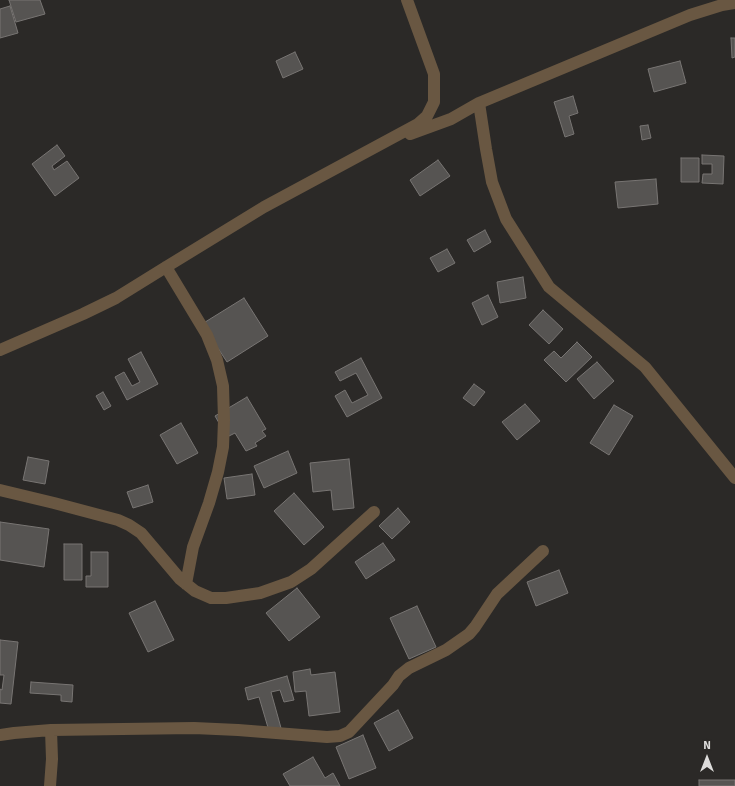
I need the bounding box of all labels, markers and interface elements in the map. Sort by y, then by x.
north arrow [687,738,727,778]
text: N [703,739,711,752]

